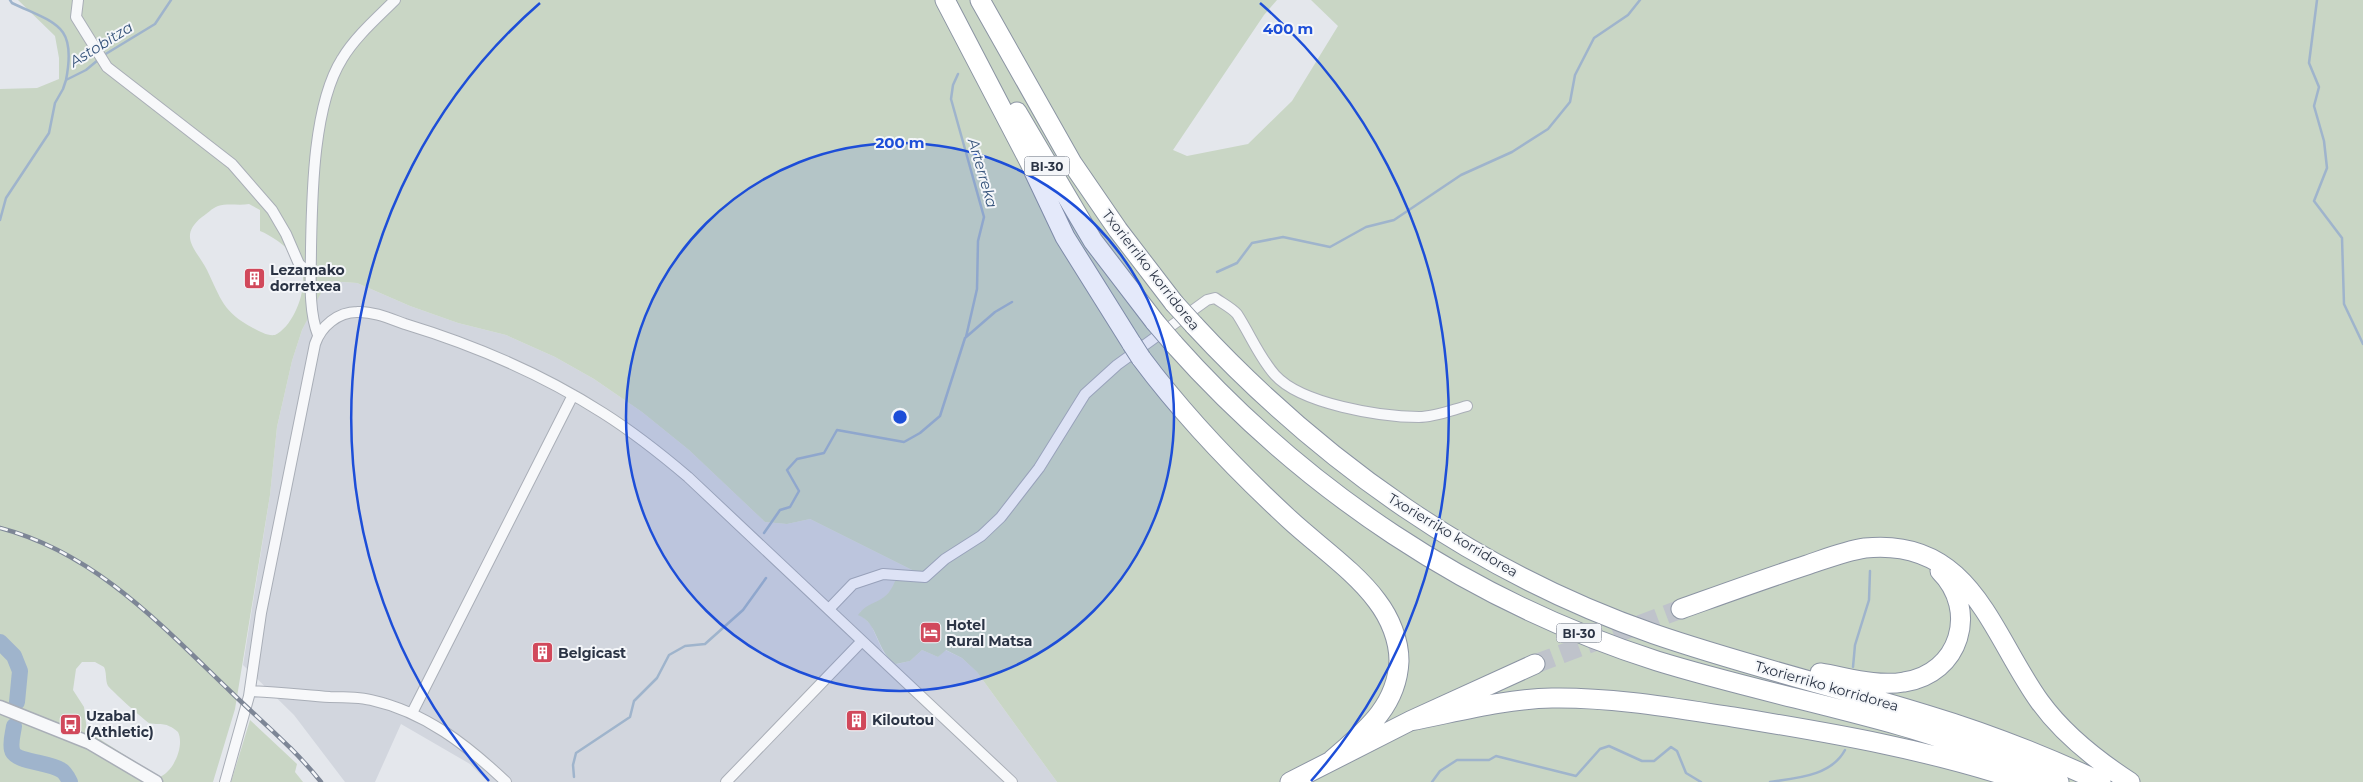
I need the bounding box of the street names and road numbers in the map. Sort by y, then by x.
road number: BI-30 [1024,157,1070,176]
street label: Txorierriko korridorea [1098,206,1204,334]
street label: Txorierriko korridorea [1385,489,1521,581]
road number: BI-30 [1556,624,1602,642]
street label: Txorierriko korridorea [1753,657,1901,715]

